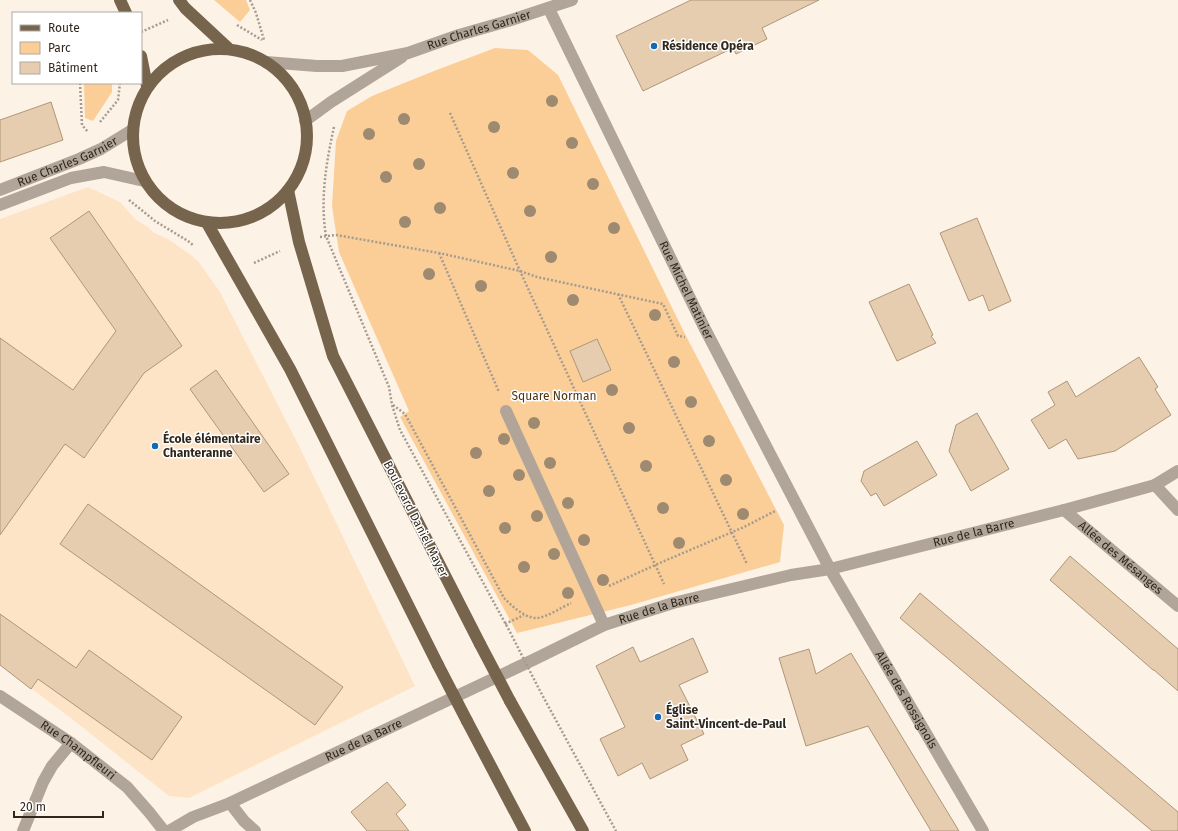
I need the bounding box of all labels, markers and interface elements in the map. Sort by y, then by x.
street label: Rue Charles Garnier [425,7,533,53]
legend [12,12,142,84]
text: Route [48,21,80,35]
place label: Résidence Opéra [662,39,754,53]
text: Parc [48,41,71,55]
marker: Résidence Opéra [649,41,659,51]
text: Bâtiment [48,61,98,75]
street label: Rue Charles Garnier [15,133,120,190]
street label: Rue Michel Matinier [656,239,716,342]
park label: Square Norman [512,389,596,403]
place label: École élémentaire Chanteranne [163,430,261,460]
marker: École élémentaire Chanteranne [150,441,160,451]
street label: Boulevard Daniel Mayer [381,459,452,580]
street label: Rue de la Barre [932,516,1016,550]
street label: Allée des Mésanges [1076,518,1166,597]
street label: Rue de la Barre [617,590,701,627]
street label: Allée des Rossignols [872,648,941,751]
place label: Église Saint-Vincent-de-Paul [666,701,786,731]
marker: Église Saint-Vincent-de-Paul [653,712,663,722]
street label: Rue de la Barre [323,716,404,764]
street label: Rue Champfleuri [38,718,119,782]
scale bar [14,793,103,819]
text: 20 m [20,800,46,814]

